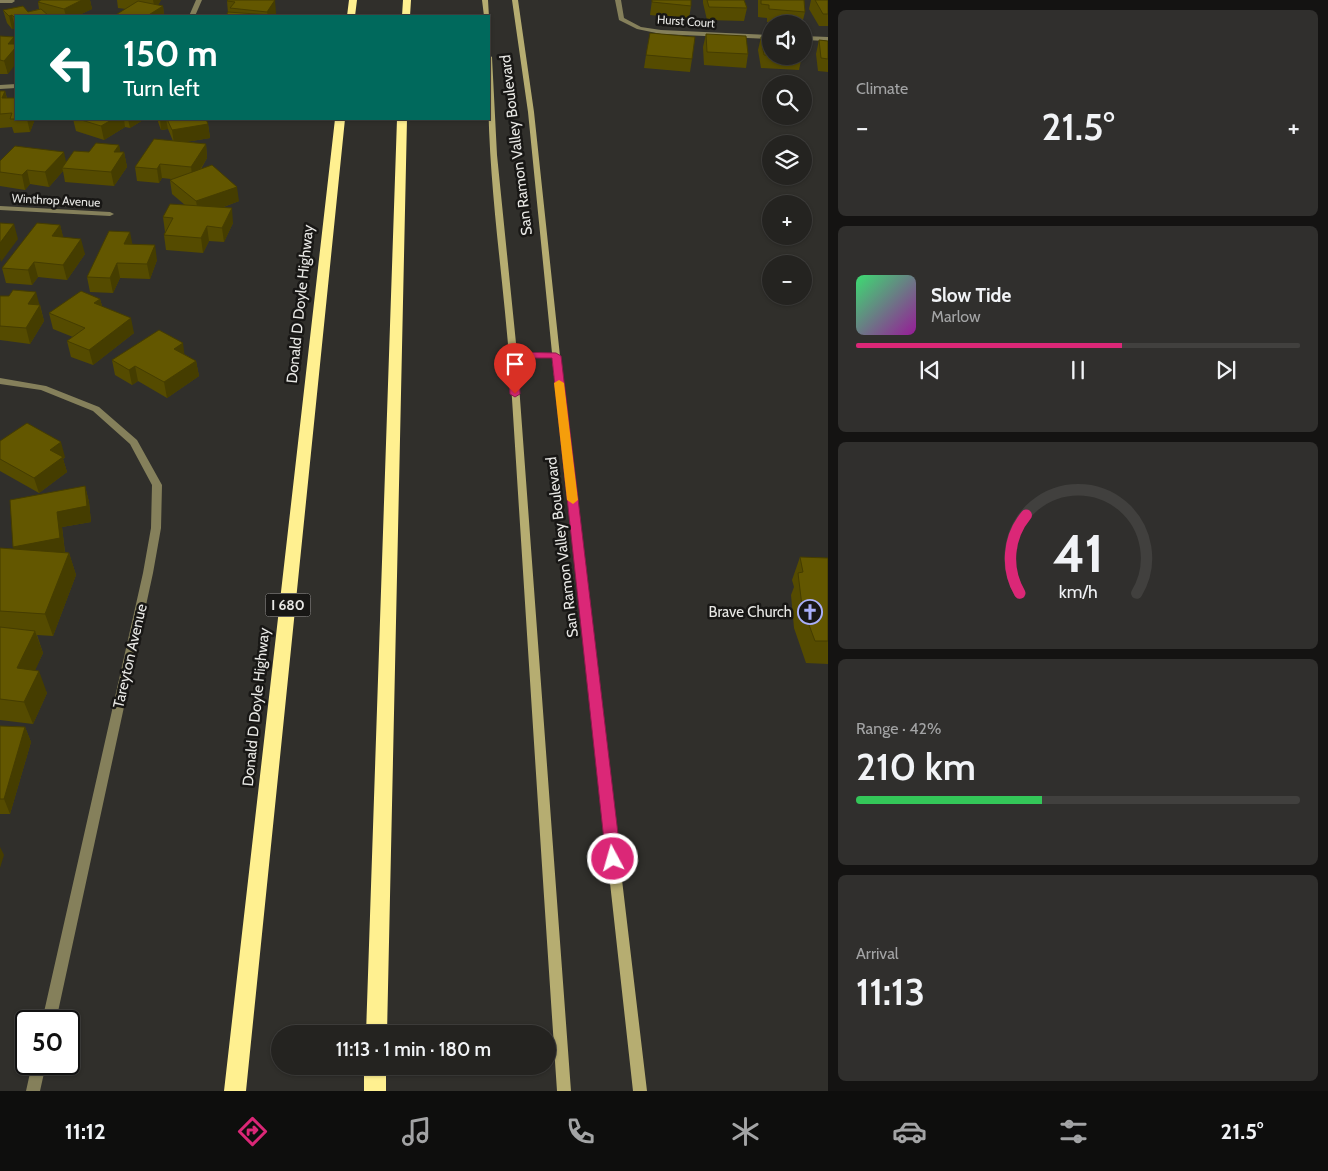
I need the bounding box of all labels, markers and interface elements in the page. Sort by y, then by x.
street label: Hurst Court [657,11,715,31]
map controls [762,15,812,305]
button: sound [762,15,812,65]
text: 150 m [123,32,218,75]
icon: left [40,35,105,100]
street label: San Ramon Valley Boulevard [496,54,536,236]
text: Turn left [123,75,200,102]
button: search [762,75,812,125]
text: Climate [856,79,908,98]
text: 21.5° [1041,103,1115,150]
text: − [856,110,868,144]
text: + [1288,110,1300,144]
button: layers [762,135,812,185]
street label: Winthrop Avenue [11,190,101,210]
button: + [762,195,812,245]
street label: Donald D Doyle Highway [283,223,317,384]
button: − [762,255,812,305]
text: Slow Tide [931,284,1011,307]
text: Marlow [931,307,981,326]
pin [494,343,536,394]
icon: arrive [501,350,529,378]
icon: previous [916,356,944,384]
icon: pause [1064,356,1092,384]
icon: next [1212,356,1240,384]
street label: San Ramon Valley Boulevard [542,456,582,638]
text: 41 [1052,522,1104,585]
text: km/h [1058,581,1098,602]
road number: I 680 [266,594,310,616]
church icon: Brave Church [797,599,823,625]
street label: Tareyton Avenue [109,602,151,710]
place label: Brave Church [709,603,792,621]
street label: Donald D Doyle Highway [239,626,273,787]
text: Range · 42% [856,719,941,738]
text: 210 km [856,743,976,790]
position arrow [586,832,638,884]
text: Arrival [856,944,899,963]
text: 11:13 [856,968,925,1015]
speed limit sign: 50 [15,1010,80,1075]
text: 11:13 · 1 min · 180 m [336,1038,491,1061]
icon: directions [235,1114,270,1149]
icon: music [399,1114,434,1149]
icon: phone [563,1114,598,1149]
icon: climate [728,1114,763,1149]
icon: car [892,1114,927,1149]
icon: filters [1056,1114,1091,1149]
text: 11:12 [65,1118,106,1145]
text: 21.5° [1221,1118,1263,1145]

